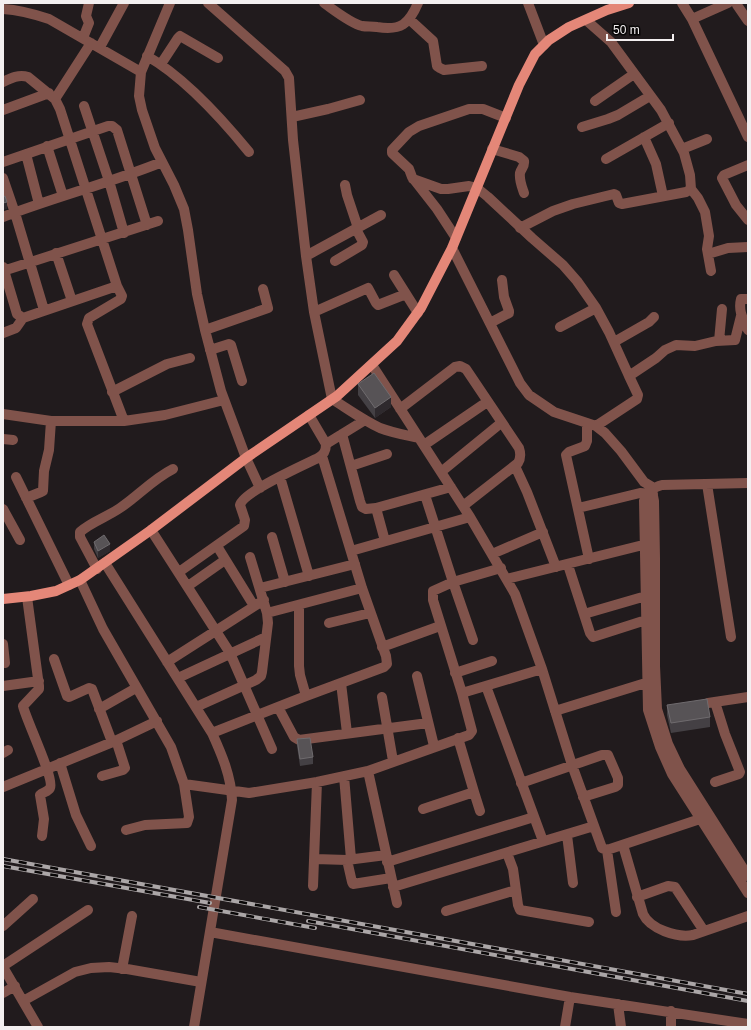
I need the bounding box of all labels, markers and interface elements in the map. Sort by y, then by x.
scale bar [607,16,673,42]
text: 50 m [613,23,640,37]

